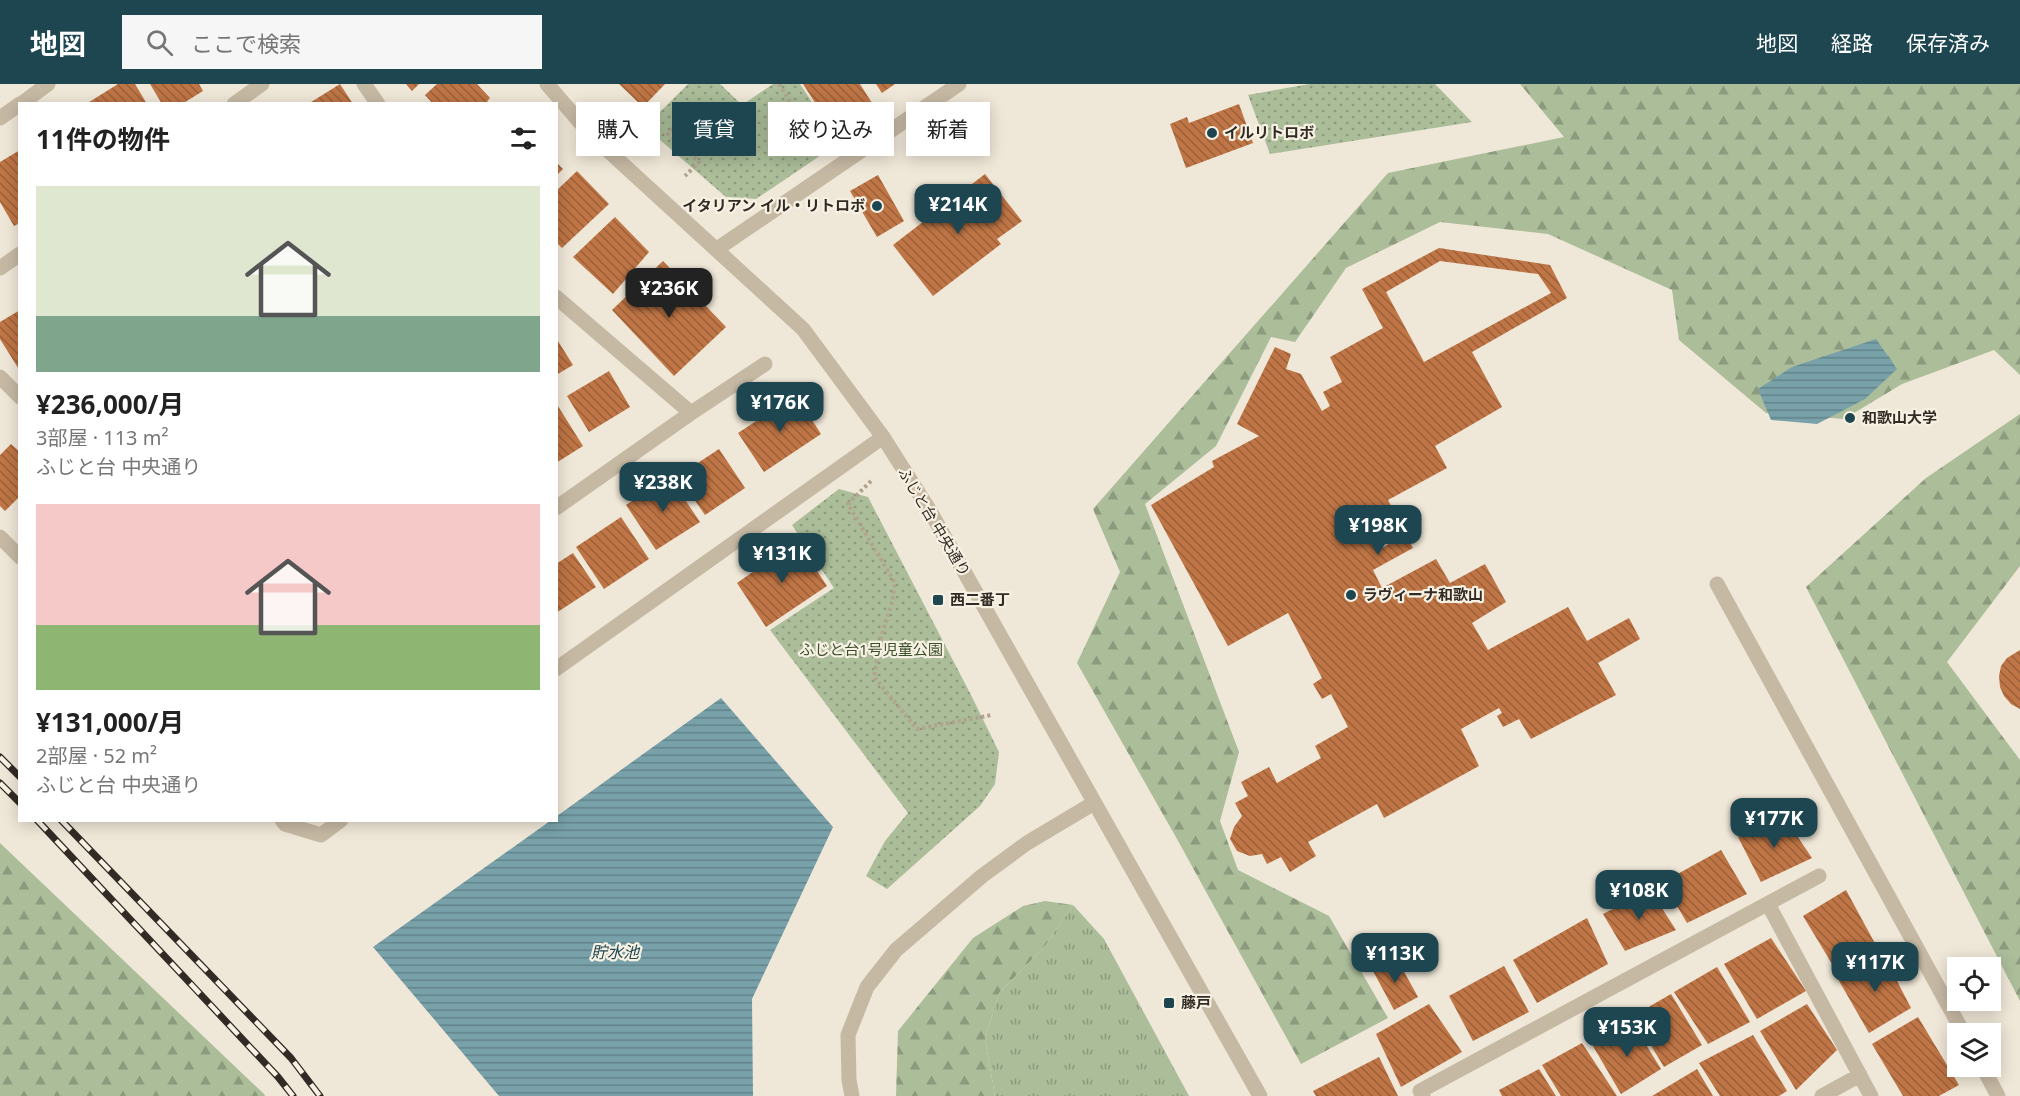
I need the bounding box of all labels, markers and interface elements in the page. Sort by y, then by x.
search box [122,15,542,69]
text: 地図 [30,24,86,62]
icon: search [143,26,176,59]
text: ここで検索 [191,28,301,58]
text: 地図 [1756,29,1798,57]
text: 経路 [1831,29,1873,57]
text: 保存済み [1906,29,1990,57]
chip: 購入 [576,102,660,156]
chip: 賃貸 [672,102,756,156]
chip: 絞り込み [768,102,894,156]
chip: 新着 [906,102,990,156]
text: 11件の物件 [36,121,170,157]
icon: filters [507,122,540,155]
place label: イルリトロボ [1224,122,1314,142]
marker: イルリトロボ [1205,126,1219,140]
pin: ¥214K [916,184,1000,235]
text: ¥214K [928,190,988,217]
place label: イタリアン イル・リトロボ [682,195,865,215]
marker: イタリアン イル・リトロボ [870,199,884,213]
icon: home [234,225,342,333]
pin: ¥236K [627,268,711,319]
text: ¥236K [639,274,699,301]
pin: ¥176K [738,382,822,433]
text: ¥236,000/月 [36,386,184,422]
text: ¥176K [750,388,810,415]
place label: 和歌山大学 [1862,407,1937,427]
marker: 和歌山大学 [1843,411,1857,425]
text: 3部屋 · 113 m² [36,424,168,451]
text: ふじと台 中央通り [36,453,201,480]
pin: ¥238K [621,462,705,513]
street label: ふじと台 中央通り [894,463,975,580]
text: ¥238K [633,468,693,495]
pin: ¥198K [1336,505,1420,556]
text: ¥198K [1348,511,1408,538]
pin: ¥131K [740,533,824,584]
text: ¥131K [752,539,812,566]
icon: home [234,543,342,651]
place label: ラヴィーナ和歌山 [1363,584,1483,604]
marker: ラヴィーナ和歌山 [1344,588,1358,602]
place label: 西二番丁 [950,589,1010,609]
marker: 西二番丁 [931,593,945,607]
park label: ふじと台1号児童公園 [799,639,943,659]
text: ¥131,000/月 [36,704,184,740]
text: 2部屋 · 52 m² [36,742,157,769]
text: ふじと台 中央通り [36,771,201,798]
pin: ¥177K [1732,798,1816,849]
text: ¥177K [1744,804,1804,831]
pin: ¥108K [1597,870,1681,921]
text: ¥108K [1609,876,1669,903]
pin: ¥113K [1353,933,1437,984]
text: ¥113K [1365,939,1425,966]
water label: 貯水池 [591,941,641,963]
pin: ¥117K [1833,942,1917,993]
text: ¥117K [1845,948,1905,975]
map controls [1947,957,2001,1077]
button: locate [1947,957,2001,1011]
place label: 藤戸 [1181,992,1211,1012]
marker: 藤戸 [1162,996,1176,1010]
pin: ¥153K [1585,1007,1669,1058]
text: ¥153K [1597,1013,1657,1040]
button: layers [1947,1023,2001,1077]

